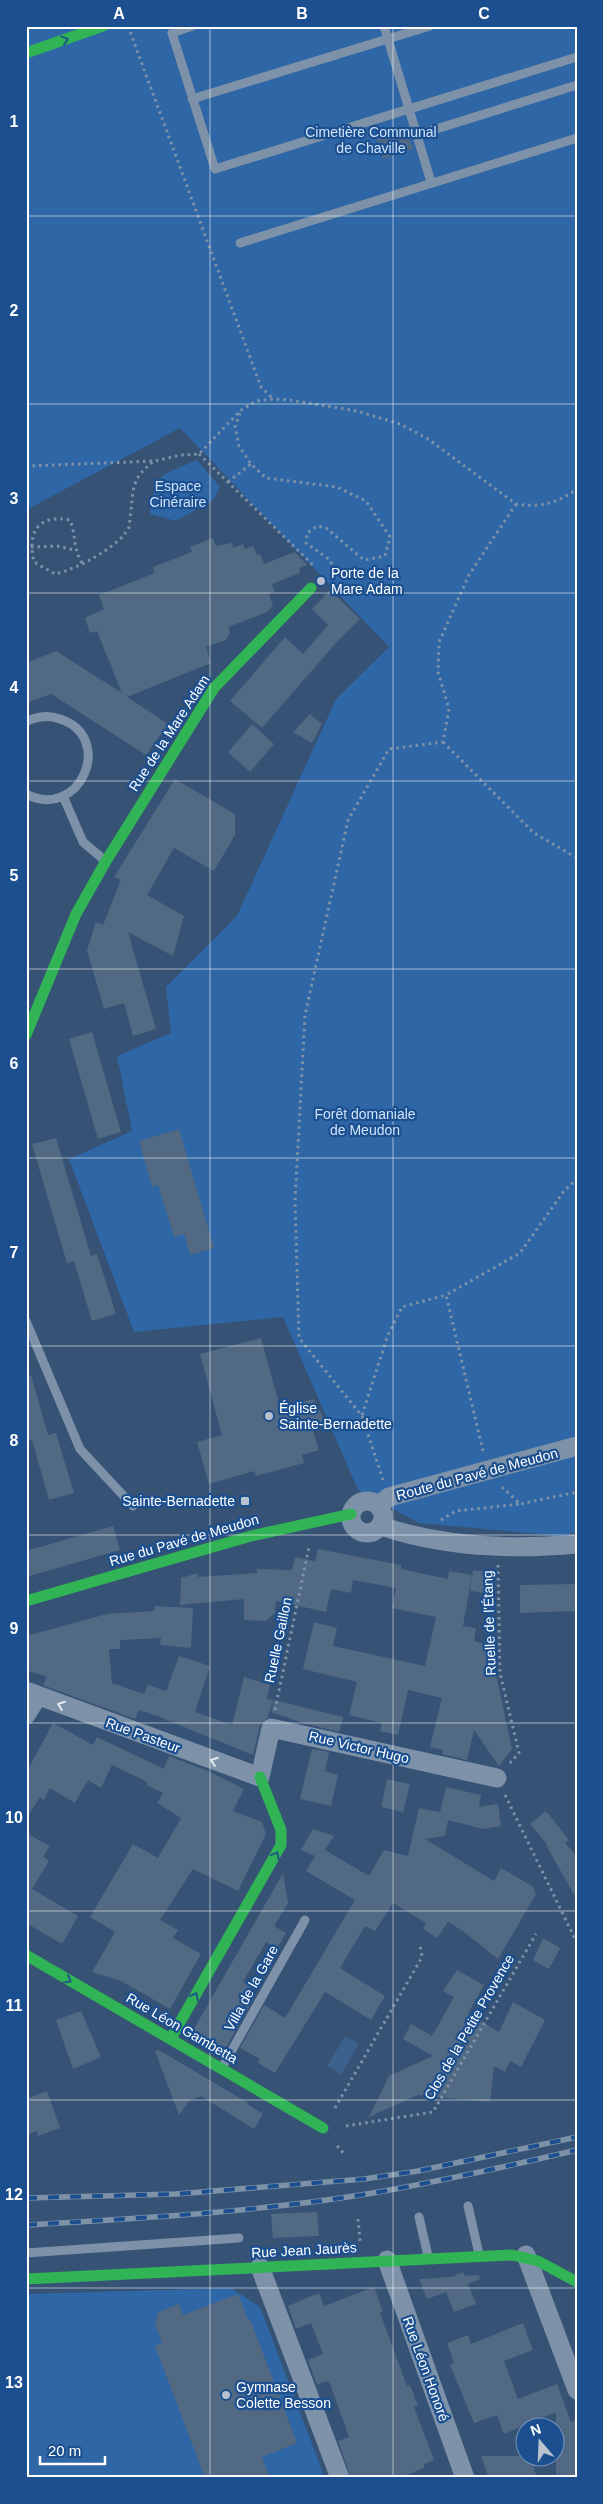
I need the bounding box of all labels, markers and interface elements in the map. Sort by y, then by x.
text: A [113,5,125,22]
text: B [296,5,308,22]
text: C [478,5,490,22]
one-way arrow [60,36,68,46]
text: 1 [10,113,19,130]
park label: Cimetière Communal de Chaville [305,124,437,156]
text: 2 [10,302,19,319]
park label: Espace Cinéraire [150,478,207,510]
text: 3 [10,490,19,507]
place label: Porte de la Mare Adam [331,565,403,597]
marker: Porte de la Mare Adam [315,575,327,587]
street label: Rue de la Mare Adam [125,672,213,794]
text: 4 [10,679,19,696]
text: 5 [10,867,19,884]
text: 6 [10,1055,19,1072]
park label: Forêt domaniale de Meudon [314,1106,416,1138]
text: 7 [10,1244,19,1261]
place label: Église Sainte-Bernadette [279,1400,392,1432]
marker: Église Sainte-Bernadette [263,1410,275,1422]
text: 8 [10,1432,19,1449]
street label: Route du Pavé de Meudon [394,1445,560,1503]
place label: Sainte-Bernadette [122,1493,235,1509]
marker: Sainte-Bernadette [239,1495,251,1507]
street label: Rue du Pavé de Meudon [107,1511,261,1569]
street label: Ruelle de l'Étang [479,1570,499,1676]
street label: Ruelle Gaillon [261,1596,295,1684]
text: 9 [10,1620,19,1637]
one-way arrow [57,1701,66,1711]
street label: Rue Pasteur [104,1714,183,1756]
street label: Rue Victor Hugo [307,1728,411,1766]
one-way arrow [210,1757,219,1767]
text: 10 [5,1809,23,1826]
one-way arrow [270,1851,280,1860]
street label: Villa de la Gare [221,1942,281,2034]
street label: Clos de la Petite Provence [421,1951,517,2102]
one-way arrow [63,1973,72,1983]
street label: Rue Léon Gambetta [123,1990,241,2067]
one-way arrow [188,1992,198,2001]
text: 11 [6,1997,23,2014]
text: 12 [5,2186,23,2203]
street label: Rue Jean Jaurès [251,2239,357,2261]
street label: Rue Léon Honoré [400,2314,452,2424]
text: 13 [5,2374,23,2391]
place label: Gymnase Colette Besson [236,2379,331,2411]
marker: Gymnase Colette Besson [220,2389,232,2401]
north arrow [516,2416,566,2466]
text: N [528,2420,543,2439]
scale bar [40,2434,105,2466]
text: 20 m [48,2442,81,2459]

